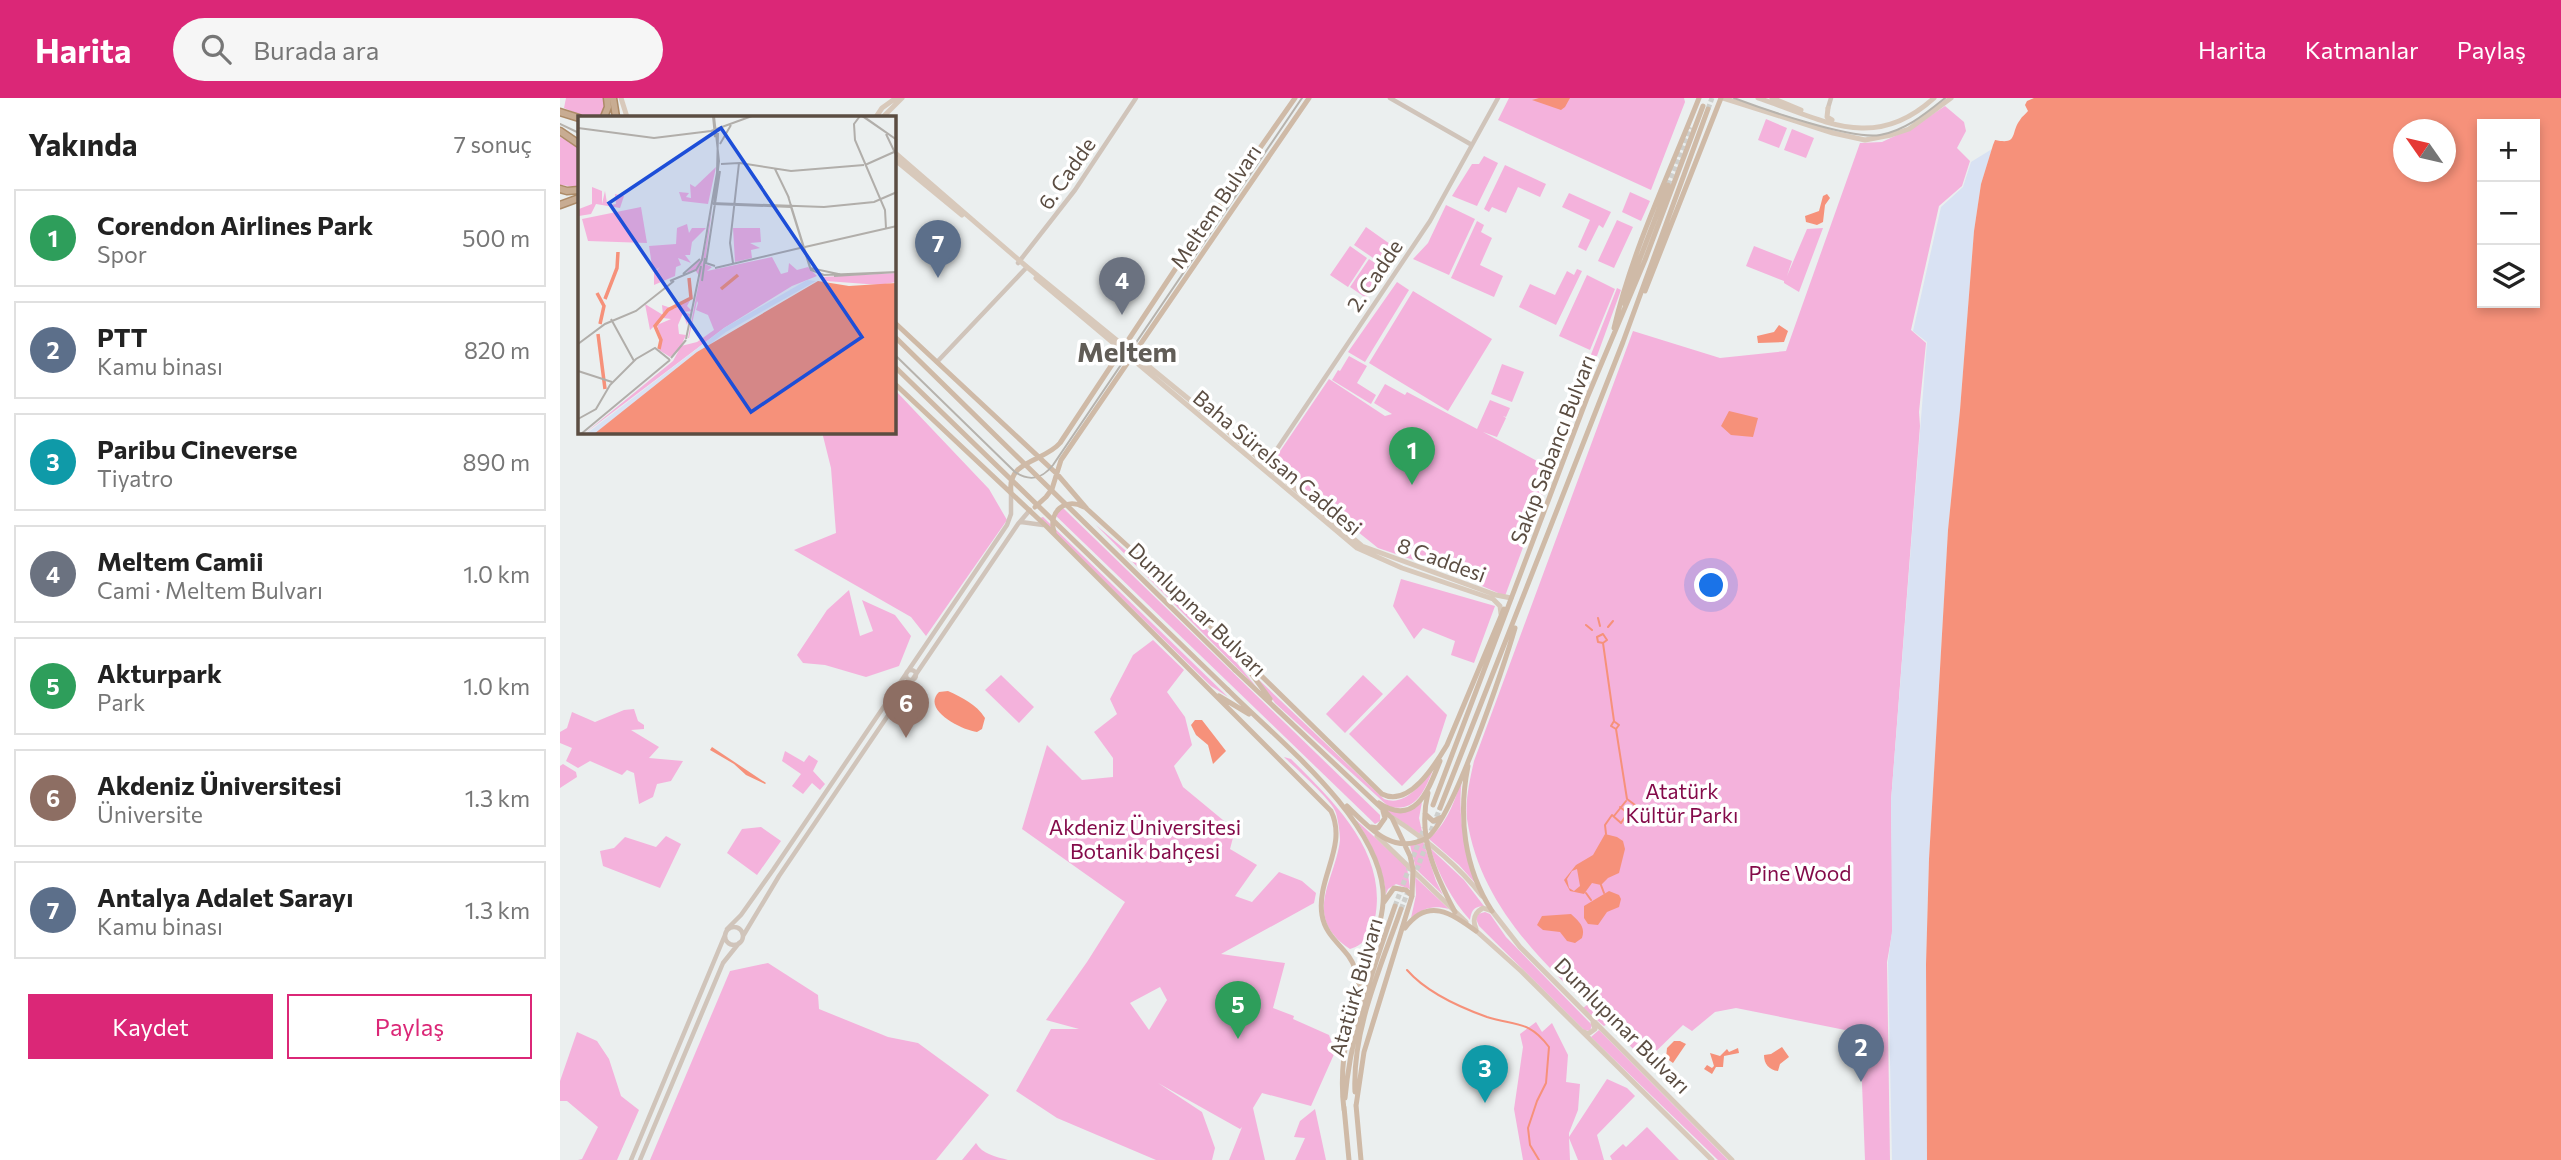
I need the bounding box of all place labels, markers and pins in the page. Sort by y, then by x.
pin: 7 [915,220,961,278]
pin: 4 [1099,257,1145,315]
pin: 1 [1389,427,1435,485]
pin: 6 [883,680,929,738]
pin: 5 [1215,981,1261,1039]
pin: 2 [1838,1024,1884,1082]
pin: 3 [1462,1045,1508,1103]

